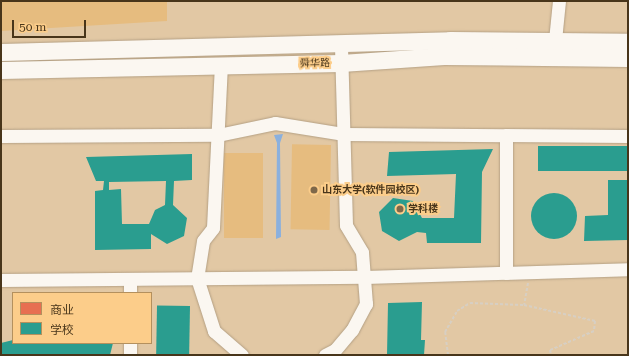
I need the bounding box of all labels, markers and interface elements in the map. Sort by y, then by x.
scale bar [14,12,88,38]
text: 50 m [19,20,46,34]
street label: 舜华路 [300,57,330,69]
place label: 山东大学(软件园校区) [322,184,419,196]
marker: 山东大学(软件园校区) [309,185,319,195]
place label: 学科楼 [408,203,438,215]
marker: 学科楼 [395,204,405,214]
legend [12,292,152,344]
text: 商业 [50,303,74,317]
text: 学校 [50,323,74,337]

